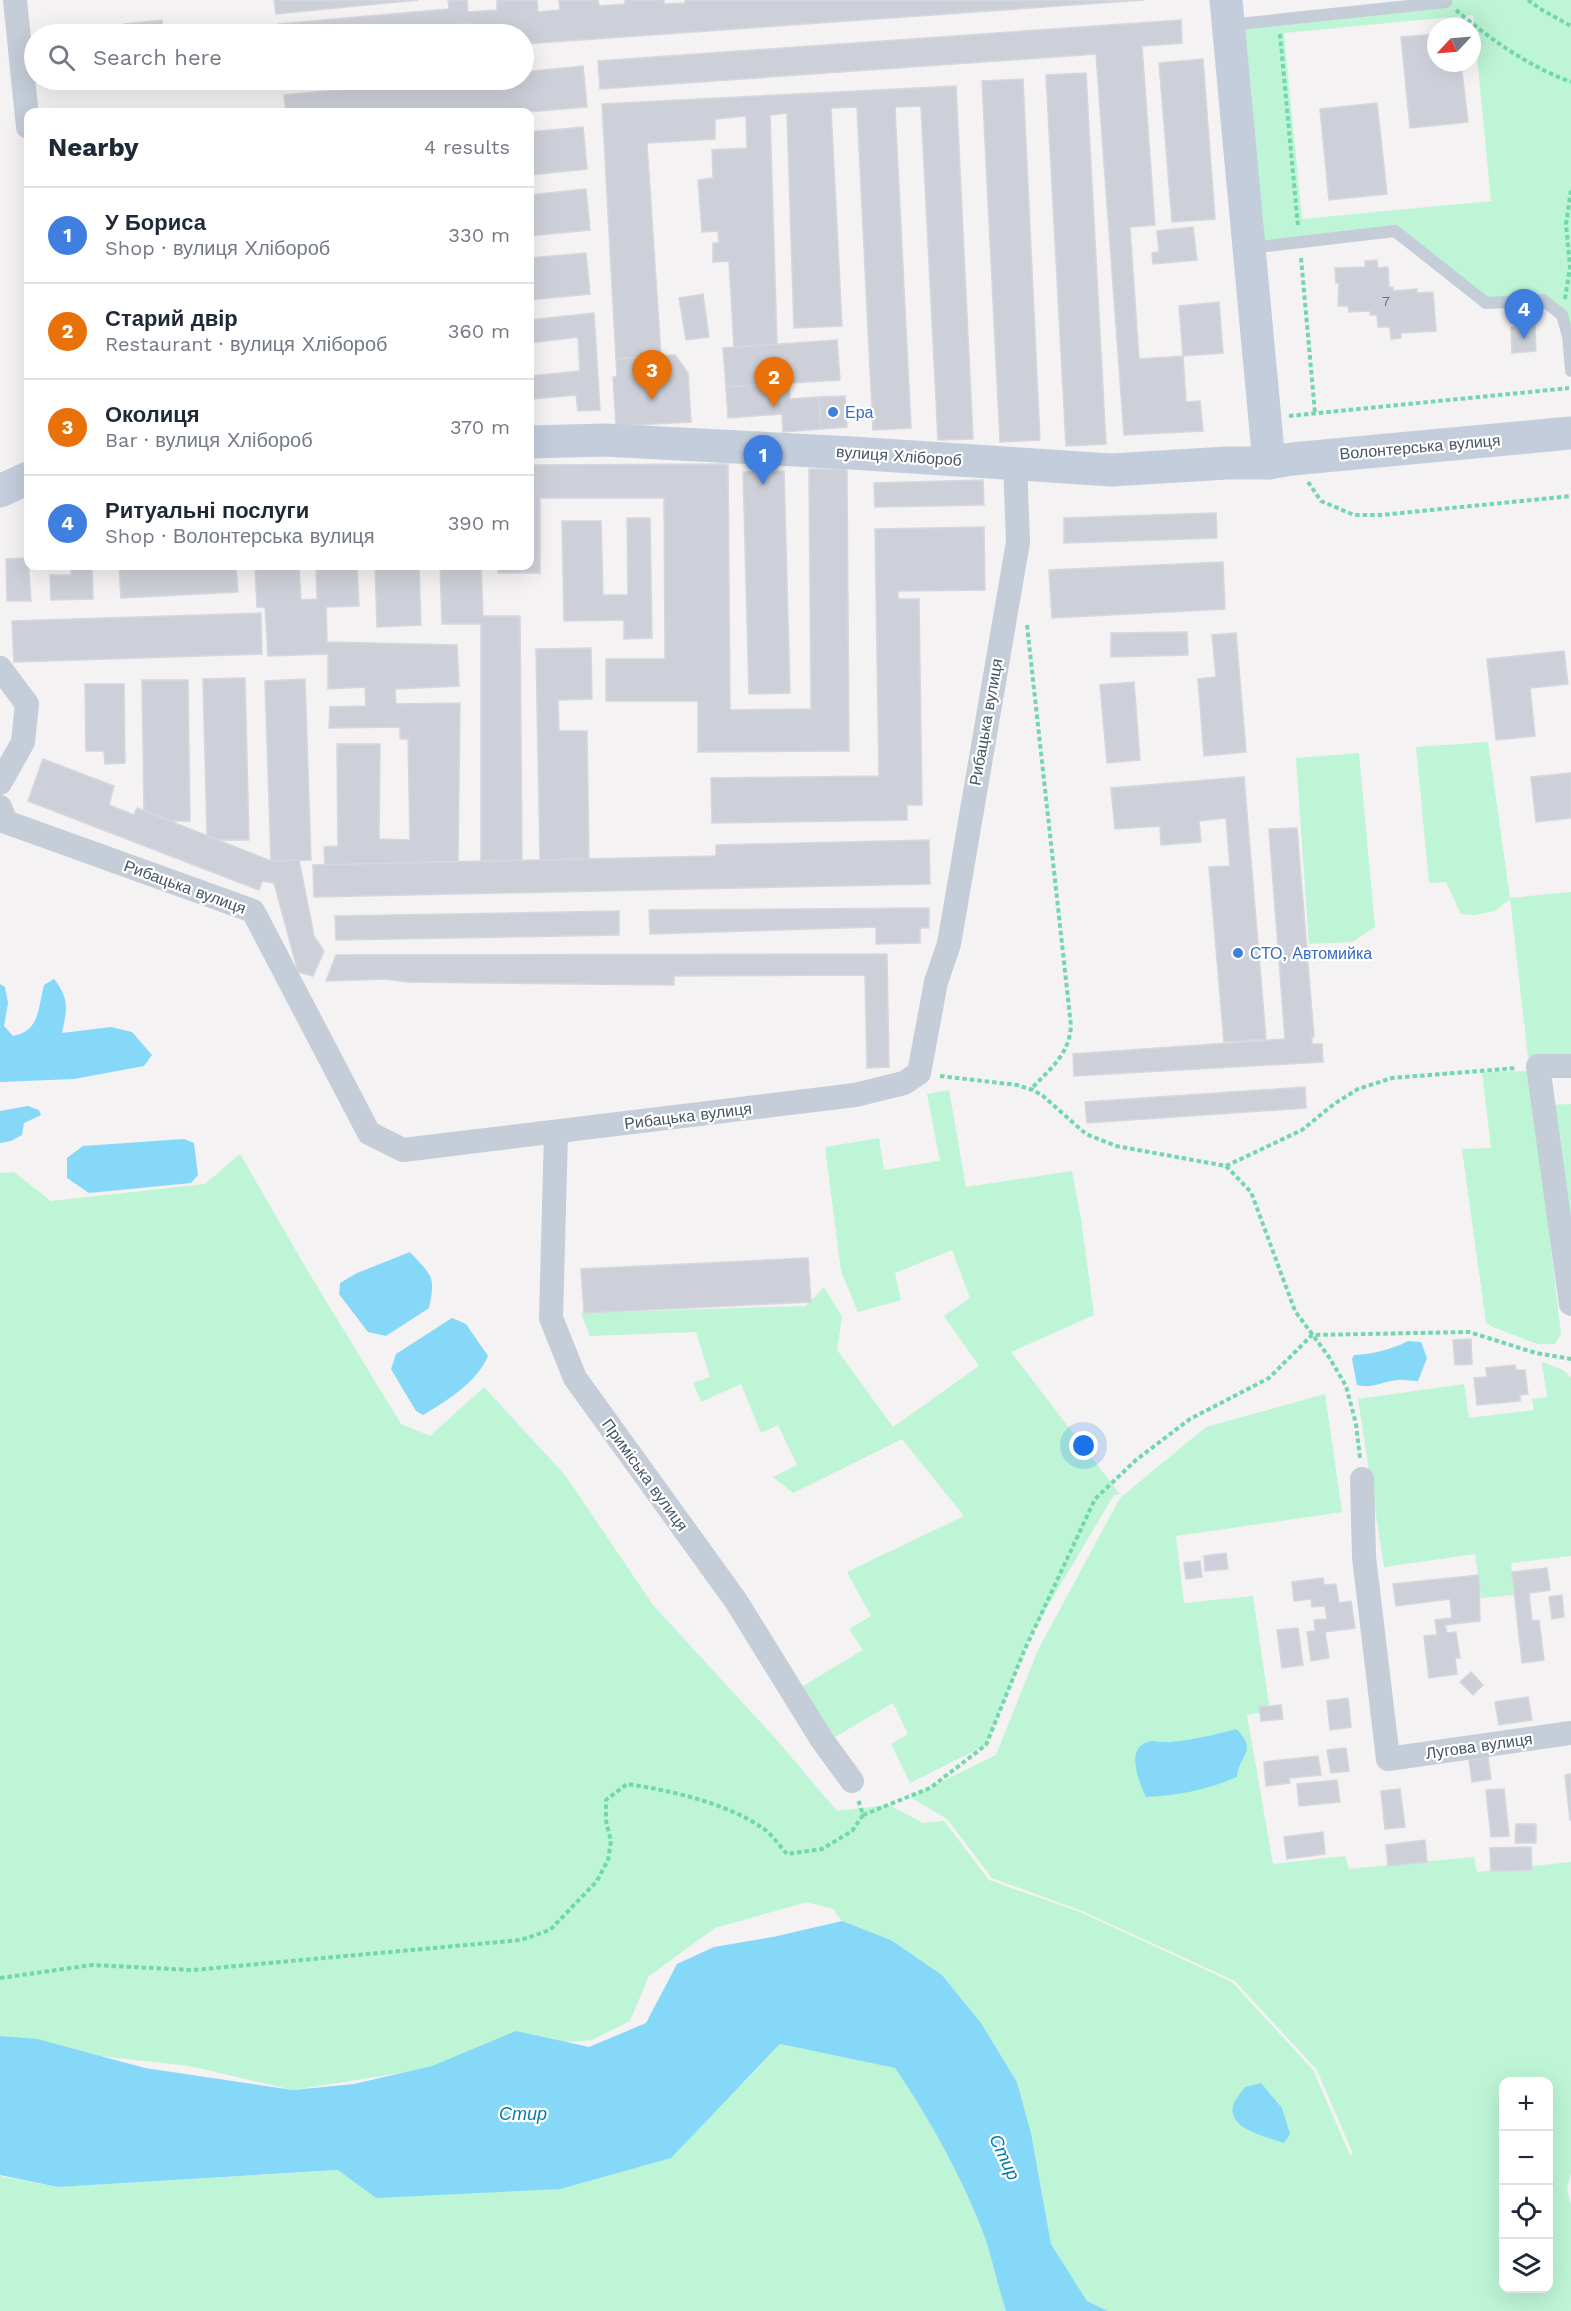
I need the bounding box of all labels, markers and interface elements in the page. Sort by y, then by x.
north arrow [1427,18,1481,72]
search box [24,24,534,90]
icon: search [45,41,78,74]
text: Search here [93,45,222,70]
text: Nearby [48,132,139,162]
text: 4 results [424,135,510,159]
text: У Бориса [105,210,206,235]
text: 1 [63,223,72,247]
text: 330 m [448,223,510,247]
text: Shop · вулиця Хлібороб [105,236,330,260]
pin: 4 [1504,290,1544,339]
house number: 7 [1382,293,1390,309]
text: Старий двір [105,306,238,331]
text: 2 [62,319,73,343]
text: 360 m [448,319,510,343]
text: Restaurant · вулиця Хлібороб [105,332,388,356]
pin: 3 [632,350,672,400]
pin: 2 [754,358,794,407]
text: Околиця [105,402,200,427]
place label: Ера [845,403,874,422]
marker: Ера [826,405,840,419]
text: 3 [62,415,73,439]
text: 370 m [450,415,510,439]
text: Bar · вулиця Хлібороб [105,428,313,452]
street label: Волонтерська вулиця [1339,431,1501,463]
pin: 1 [744,436,783,485]
street label: вулиця Хлібороб [836,442,962,470]
text: Ритуальні послуги [105,498,309,523]
text: 4 [61,511,74,535]
text: 390 m [448,511,510,535]
text: Shop · Волонтерська вулиця [105,524,375,548]
street label: Рибацька вулиця [965,657,1007,787]
street label: Рибацька вулиця [121,856,249,918]
place label: СТО, Автомийка [1250,944,1372,963]
marker: СТО, Автомийка [1231,946,1245,960]
street label: Рибацька вулиця [623,1099,753,1133]
street label: Приміська вулиця [598,1415,692,1535]
your location [1069,1431,1098,1460]
street label: Лугова вулиця [1424,1729,1534,1763]
map controls [1499,2077,1553,2293]
button: + [1499,2077,1553,2131]
water label: Стир [499,2103,547,2124]
water label: Стир [985,2131,1025,2183]
button: − [1499,2131,1553,2185]
button: locate [1499,2185,1553,2239]
button: layers [1499,2239,1553,2293]

